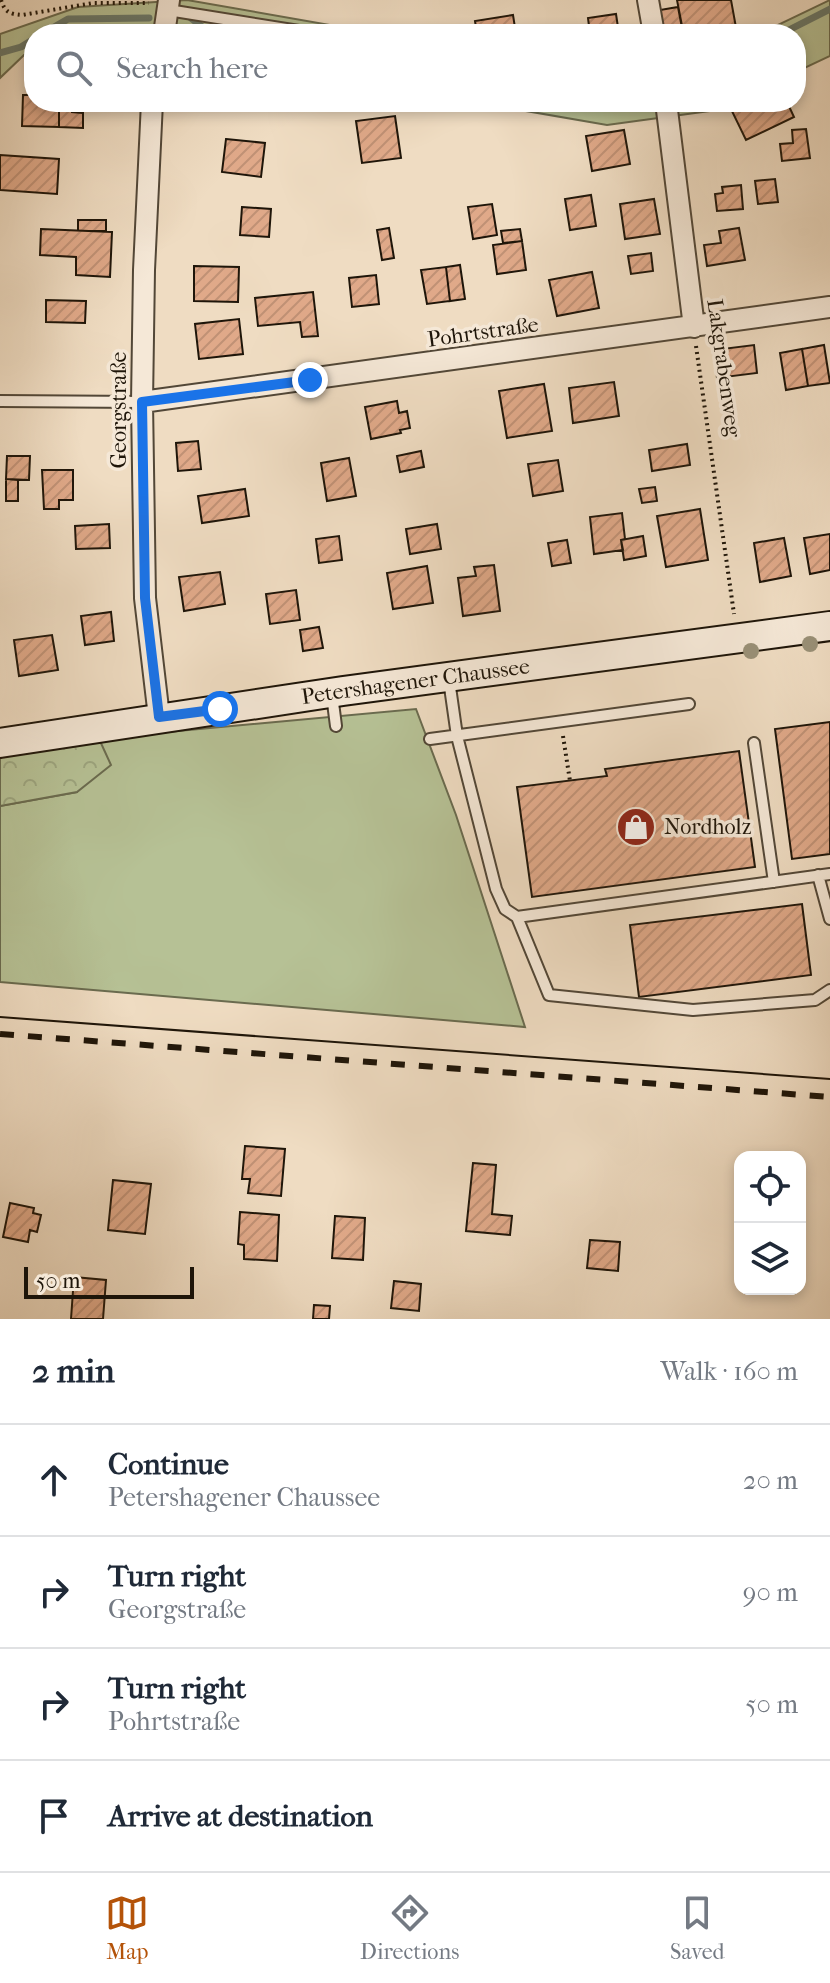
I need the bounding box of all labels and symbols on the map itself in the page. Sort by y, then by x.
street label: Lakgrabenweg [701,297,747,439]
street label: Pohrtstraße [426,311,540,353]
street label: Georgstraße [106,351,132,468]
route end [292,362,328,398]
street label: Petershagener Chaussee [299,653,531,710]
route start [202,691,238,727]
shop icon: Nordholz [615,806,657,848]
place label: Nordholz [664,814,752,840]
scale bar [24,1263,194,1299]

